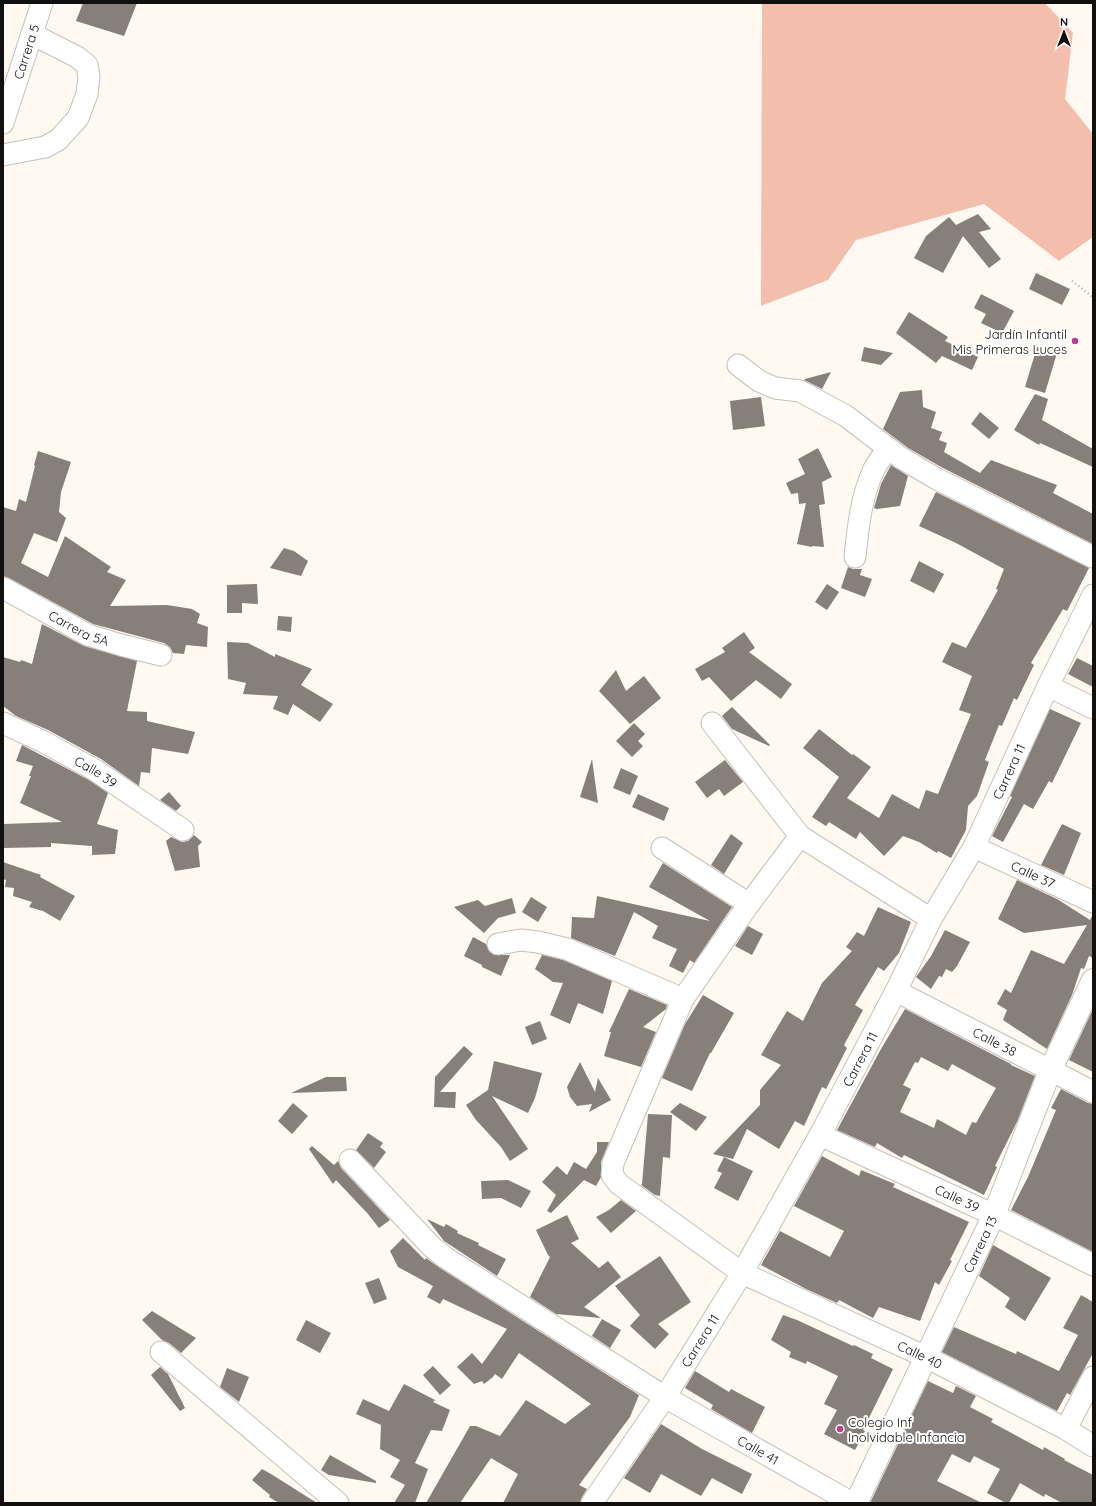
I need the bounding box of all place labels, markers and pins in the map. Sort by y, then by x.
place label: Jardín Infantil Mis Primeras Luces [952,326,1067,357]
marker: Jardín Infantil Mis Primeras Luces [1070,336,1080,346]
place label: Colegio Inf Inolvidable Infancia [848,1414,965,1445]
marker: Colegio Inf Inolvidable Infancia [835,1424,845,1434]

